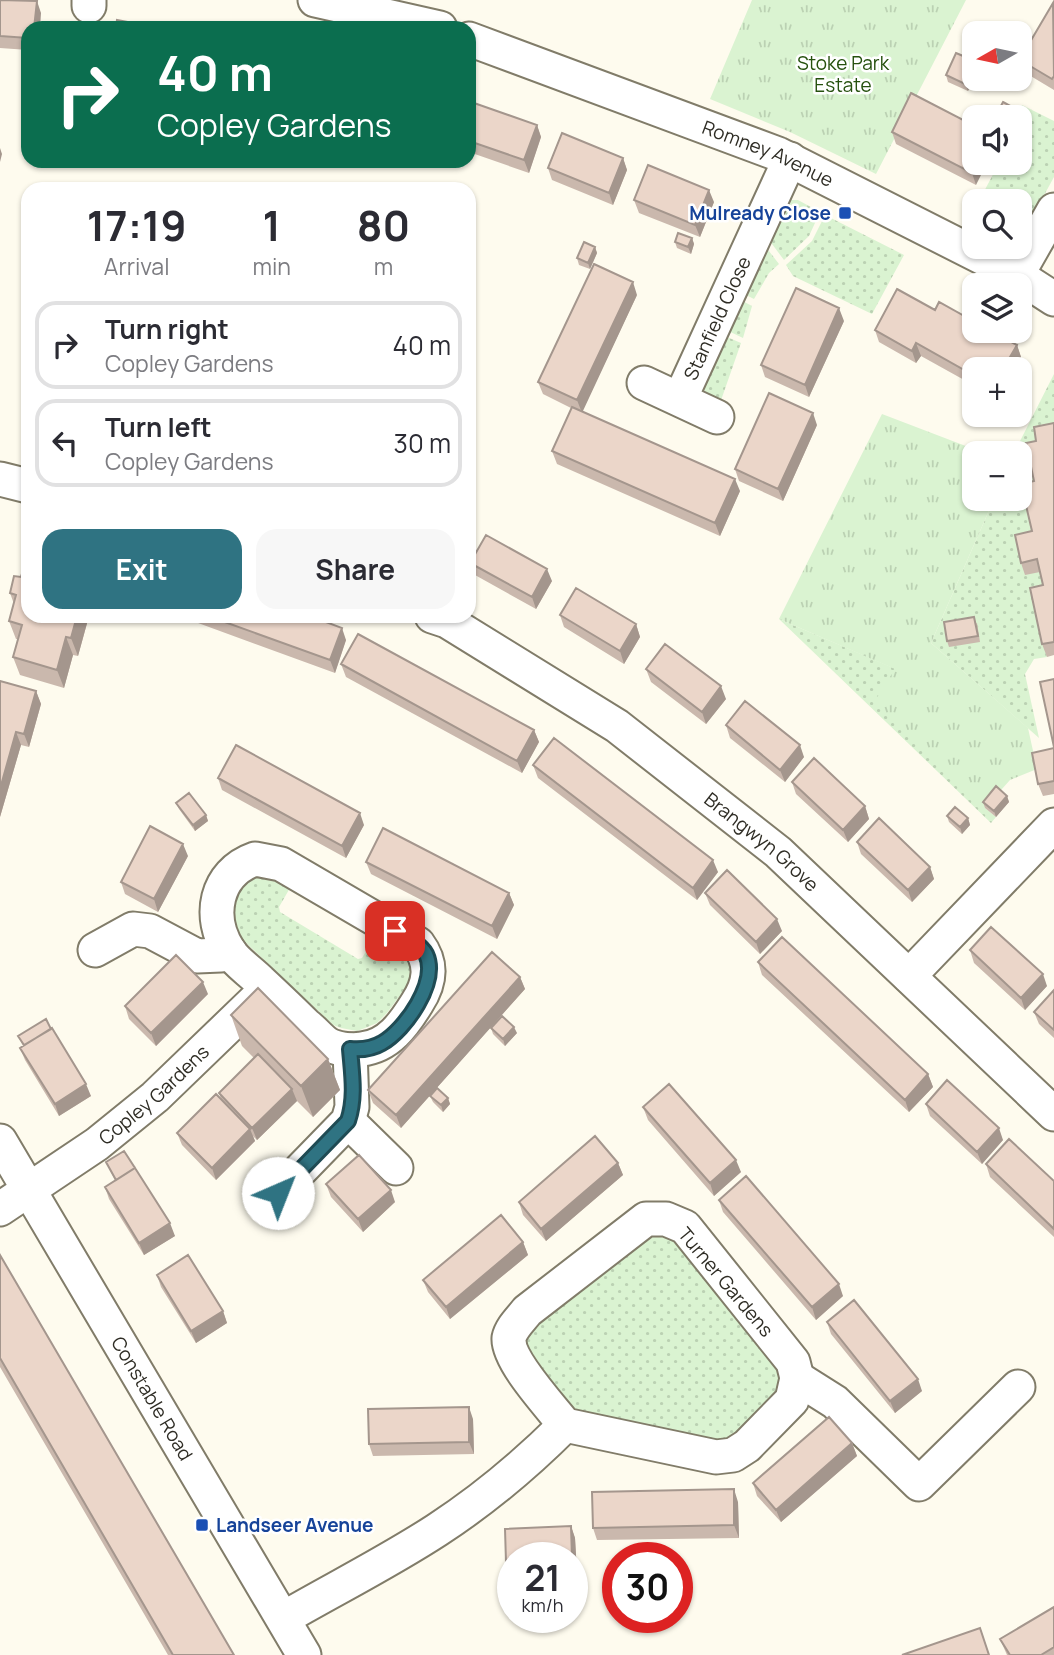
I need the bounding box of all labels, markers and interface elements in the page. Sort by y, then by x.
north arrow [962,21,1032,91]
map controls [962,21,1032,511]
text: 40 m [157,39,273,106]
icon: right [42,49,133,140]
park label: Stoke Park Estate [797,50,890,98]
text: Copley Gardens [157,103,391,147]
button: sound [962,105,1032,175]
street label: Romney Avenue [699,114,838,193]
button: search [962,189,1032,259]
text: 17:19 [87,196,187,254]
text: 1 [262,196,281,254]
text: 80 [357,196,410,254]
place label: Mulready Close [689,200,831,226]
marker: Mulready Close [837,205,853,221]
text: Arrival [104,250,170,282]
text: min [252,250,291,282]
text: m [374,250,393,282]
street label: Stanfield Close [677,252,757,384]
button: layers [962,273,1032,343]
text: Turn right [105,311,229,347]
icon: right [46,326,84,364]
text: 40 m [393,327,451,363]
text: Copley Gardens [105,347,274,379]
button: + [962,357,1032,427]
text: Turn left [105,409,212,445]
icon: left [46,424,84,462]
text: 30 m [394,425,451,461]
button: − [962,441,1032,511]
text: Copley Gardens [105,445,274,477]
button: Exit [42,529,242,609]
button: Share [256,529,455,609]
street label: Brangwyn Grove [699,786,825,897]
pin [365,901,425,961]
icon: arrive [376,912,414,950]
street label: Copley Gardens [93,1039,215,1151]
position arrow [241,1156,315,1230]
street label: Turner Gardens [673,1222,780,1342]
street label: Constable Road [105,1331,199,1465]
place label: Landseer Avenue [216,1512,374,1538]
marker: Landseer Avenue [194,1517,210,1533]
speed limit sign: 30 [602,1542,693,1633]
text: 21 [524,1554,561,1602]
text: km/h [522,1593,563,1617]

